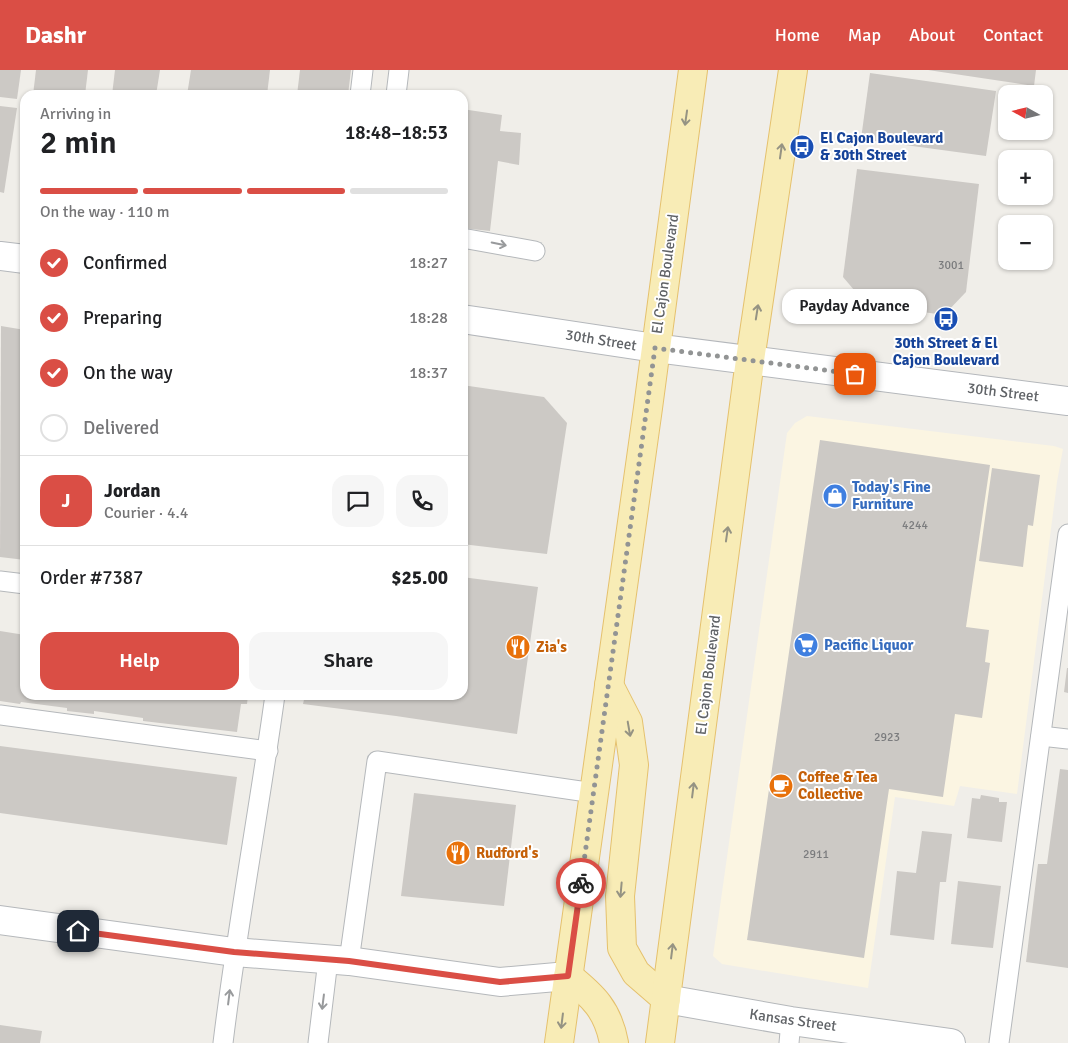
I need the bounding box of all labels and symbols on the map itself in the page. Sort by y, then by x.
north arrow [998,85,1052,140]
one-way arrow [681,110,691,126]
place label: El Cajon Boulevard & 30th Street [820,129,943,164]
bus stop icon: El Cajon Boulevard & 30th Street [789,134,815,160]
one-way arrow [776,144,786,160]
street label: El Cajon Boulevard [648,213,682,335]
one-way arrow [490,240,506,249]
house number: 3001 [938,258,964,273]
callout: Payday Advance [782,289,928,324]
one-way arrow [752,304,762,320]
bus stop icon: 30th Street & El Cajon Boulevard [933,306,959,332]
street label: 30th Street [564,325,638,355]
place label: 30th Street & El Cajon Boulevard [893,334,999,369]
pin [834,353,876,395]
street label: 30th Street [966,379,1040,405]
place label: Today's Fine Furniture [852,478,931,513]
shop icon: Today's Fine Furniture [822,483,848,509]
house number: 4244 [902,518,928,533]
one-way arrow [722,526,732,542]
street label: El Cajon Boulevard [692,614,724,736]
supermarket icon: Pacific Liquor [793,632,819,658]
restaurant icon: Zia's [505,634,531,660]
place label: Pacific Liquor [824,636,914,654]
place label: Zia's [536,638,567,656]
one-way arrow [624,720,634,736]
house number: 2923 [874,730,900,745]
place label: Coffee & Tea Collective [798,768,878,803]
cafe icon: Coffee & Tea Collective [768,773,794,799]
one-way arrow [688,782,698,798]
restaurant icon: Rudford's [445,840,471,866]
place label: Rudford's [476,844,539,862]
house number: 2911 [803,847,829,862]
courier [556,858,606,908]
one-way arrow [616,882,626,898]
pin [57,910,99,952]
one-way arrow [667,943,677,959]
one-way arrow [224,990,234,1006]
one-way arrow [318,993,328,1009]
street label: Kansas Street [748,1005,838,1035]
one-way arrow [557,1012,567,1028]

